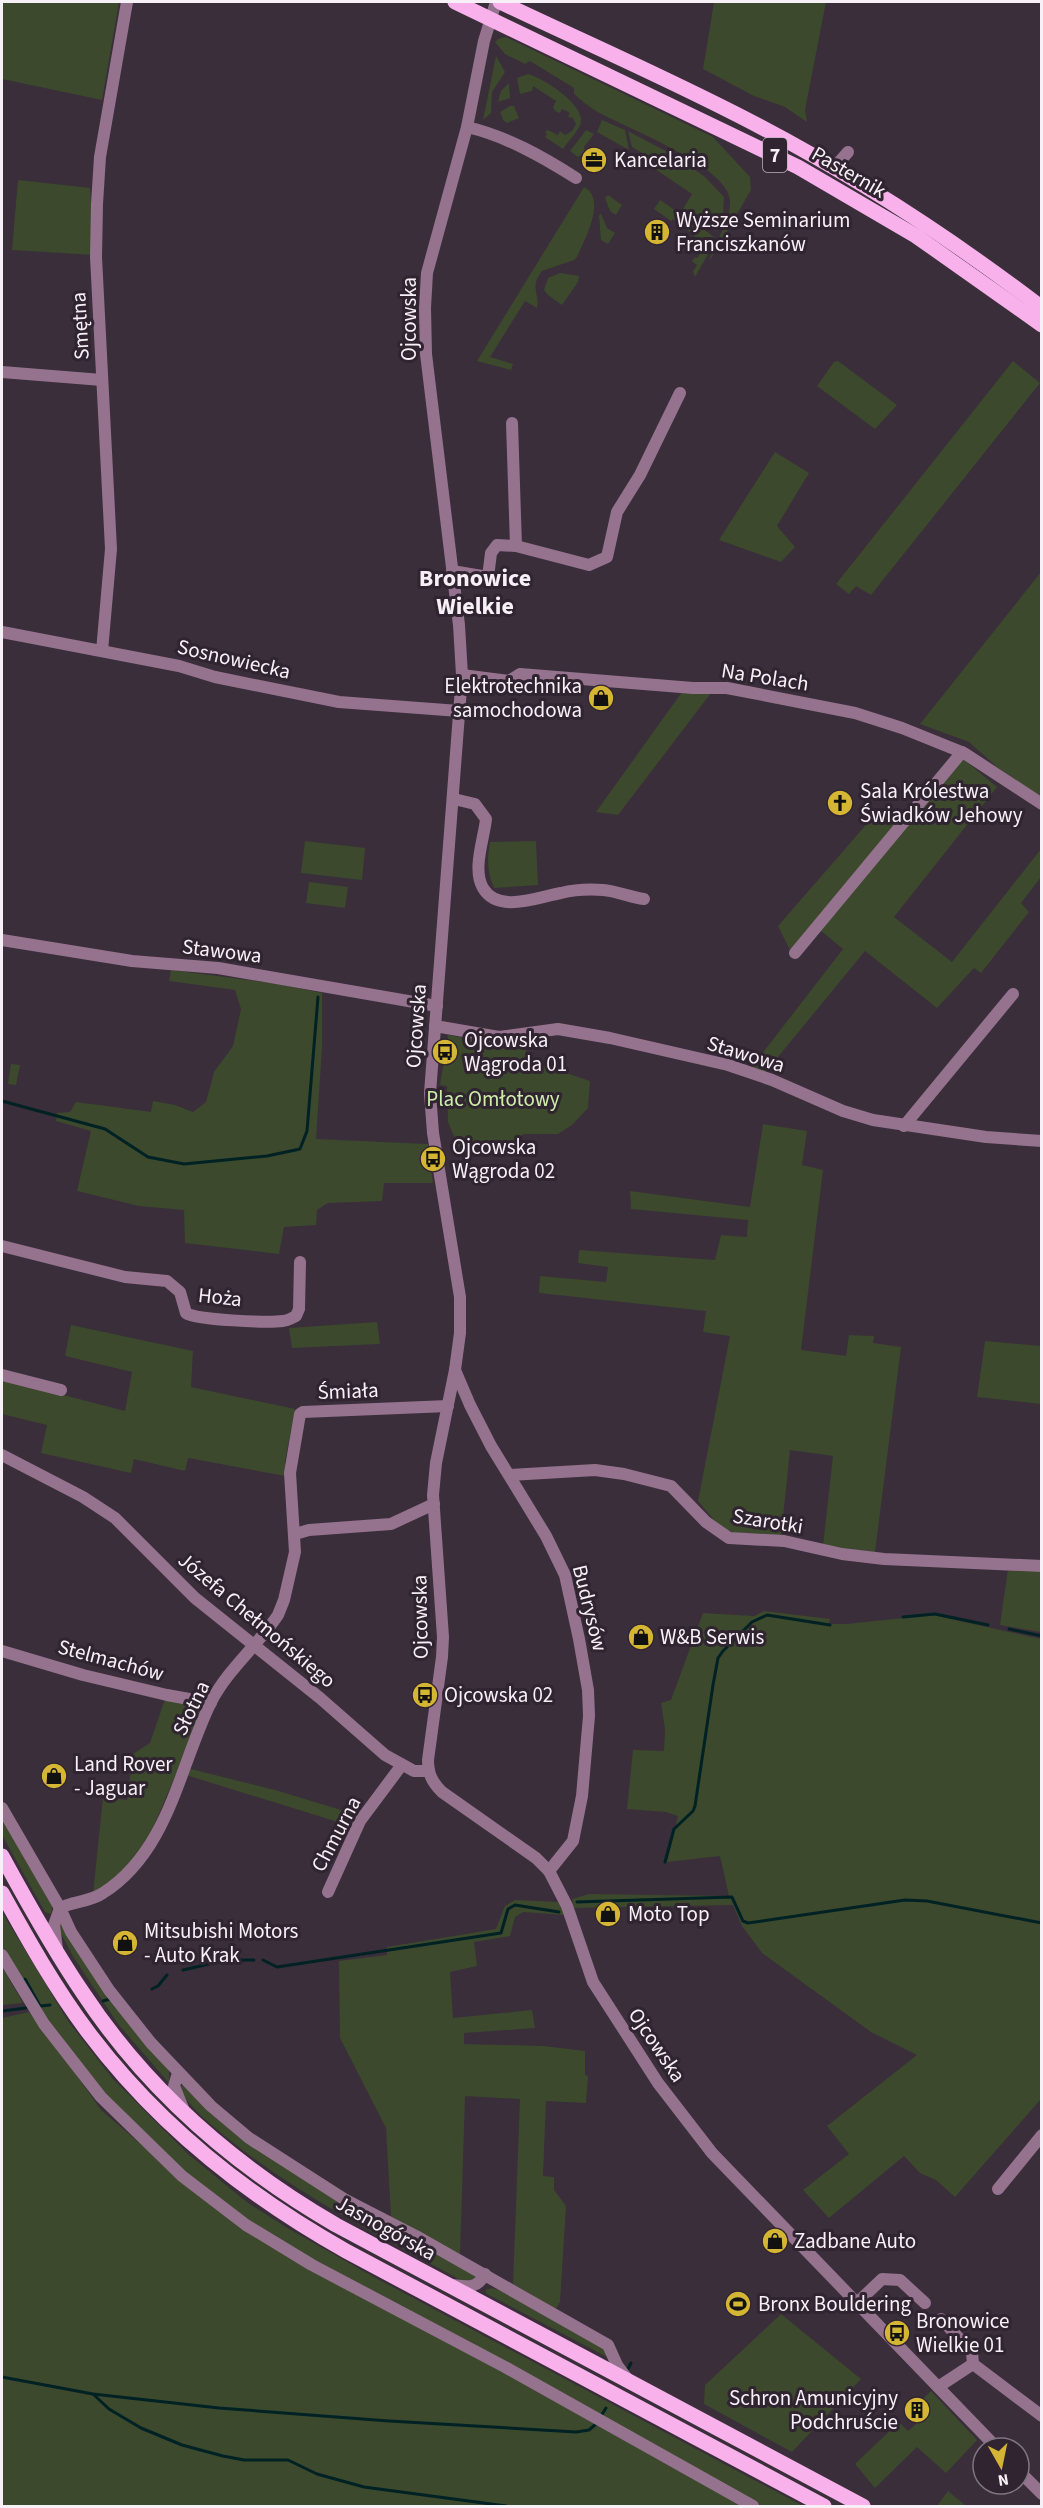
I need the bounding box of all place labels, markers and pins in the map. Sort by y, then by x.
office icon: Kancelaria [579,145,609,175]
place label: Kancelaria [614,145,707,175]
place label: Wyższe Seminarium Franciszkanów [676,205,850,259]
building icon: Wyższe Seminarium Franciszkanów [642,217,672,247]
place label: Elektrotechnika samochodowa [444,671,582,725]
shop icon: Elektrotechnika samochodowa [586,683,616,713]
place label: Sala Królestwa Świadków Jehowy [860,776,1023,830]
church icon: Sala Królestwa Świadków Jehowy [825,788,855,818]
place label: Ojcowska Wągroda 01 [464,1025,567,1079]
bus stop icon: Ojcowska Wągroda 01 [430,1037,460,1067]
place label: Ojcowska Wągroda 02 [452,1132,555,1186]
bus stop icon: Ojcowska Wągroda 02 [418,1144,448,1174]
shop icon: W&B Serwis [626,1622,656,1652]
place label: W&B Serwis [660,1622,764,1652]
bus stop icon: Ojcowska 02 [410,1680,440,1710]
place label: Ojcowska 02 [444,1680,553,1710]
place label: Land Rover - Jaguar [74,1749,173,1803]
shop icon: Land Rover - Jaguar [39,1761,69,1791]
shop icon: Moto Top [593,1899,623,1929]
place label: Moto Top [628,1899,710,1929]
place label: Mitsubishi Motors - Auto Krak [144,1916,299,1970]
shop icon: Mitsubishi Motors - Auto Krak [110,1928,140,1958]
shop icon: Zadbane Auto [760,2226,790,2256]
place label: Zadbane Auto [794,2226,916,2256]
sports icon: Bronx Bouldering [723,2289,753,2319]
place label: Bronx Bouldering [758,2289,911,2319]
place label: Bronowice Wielkie 01 [916,2306,1009,2360]
bus stop icon: Bronowice Wielkie 01 [882,2318,912,2348]
place label: Schron Amunicyjny Podchruście [729,2383,898,2437]
building icon: Schron Amunicyjny Podchruście [902,2395,932,2425]

